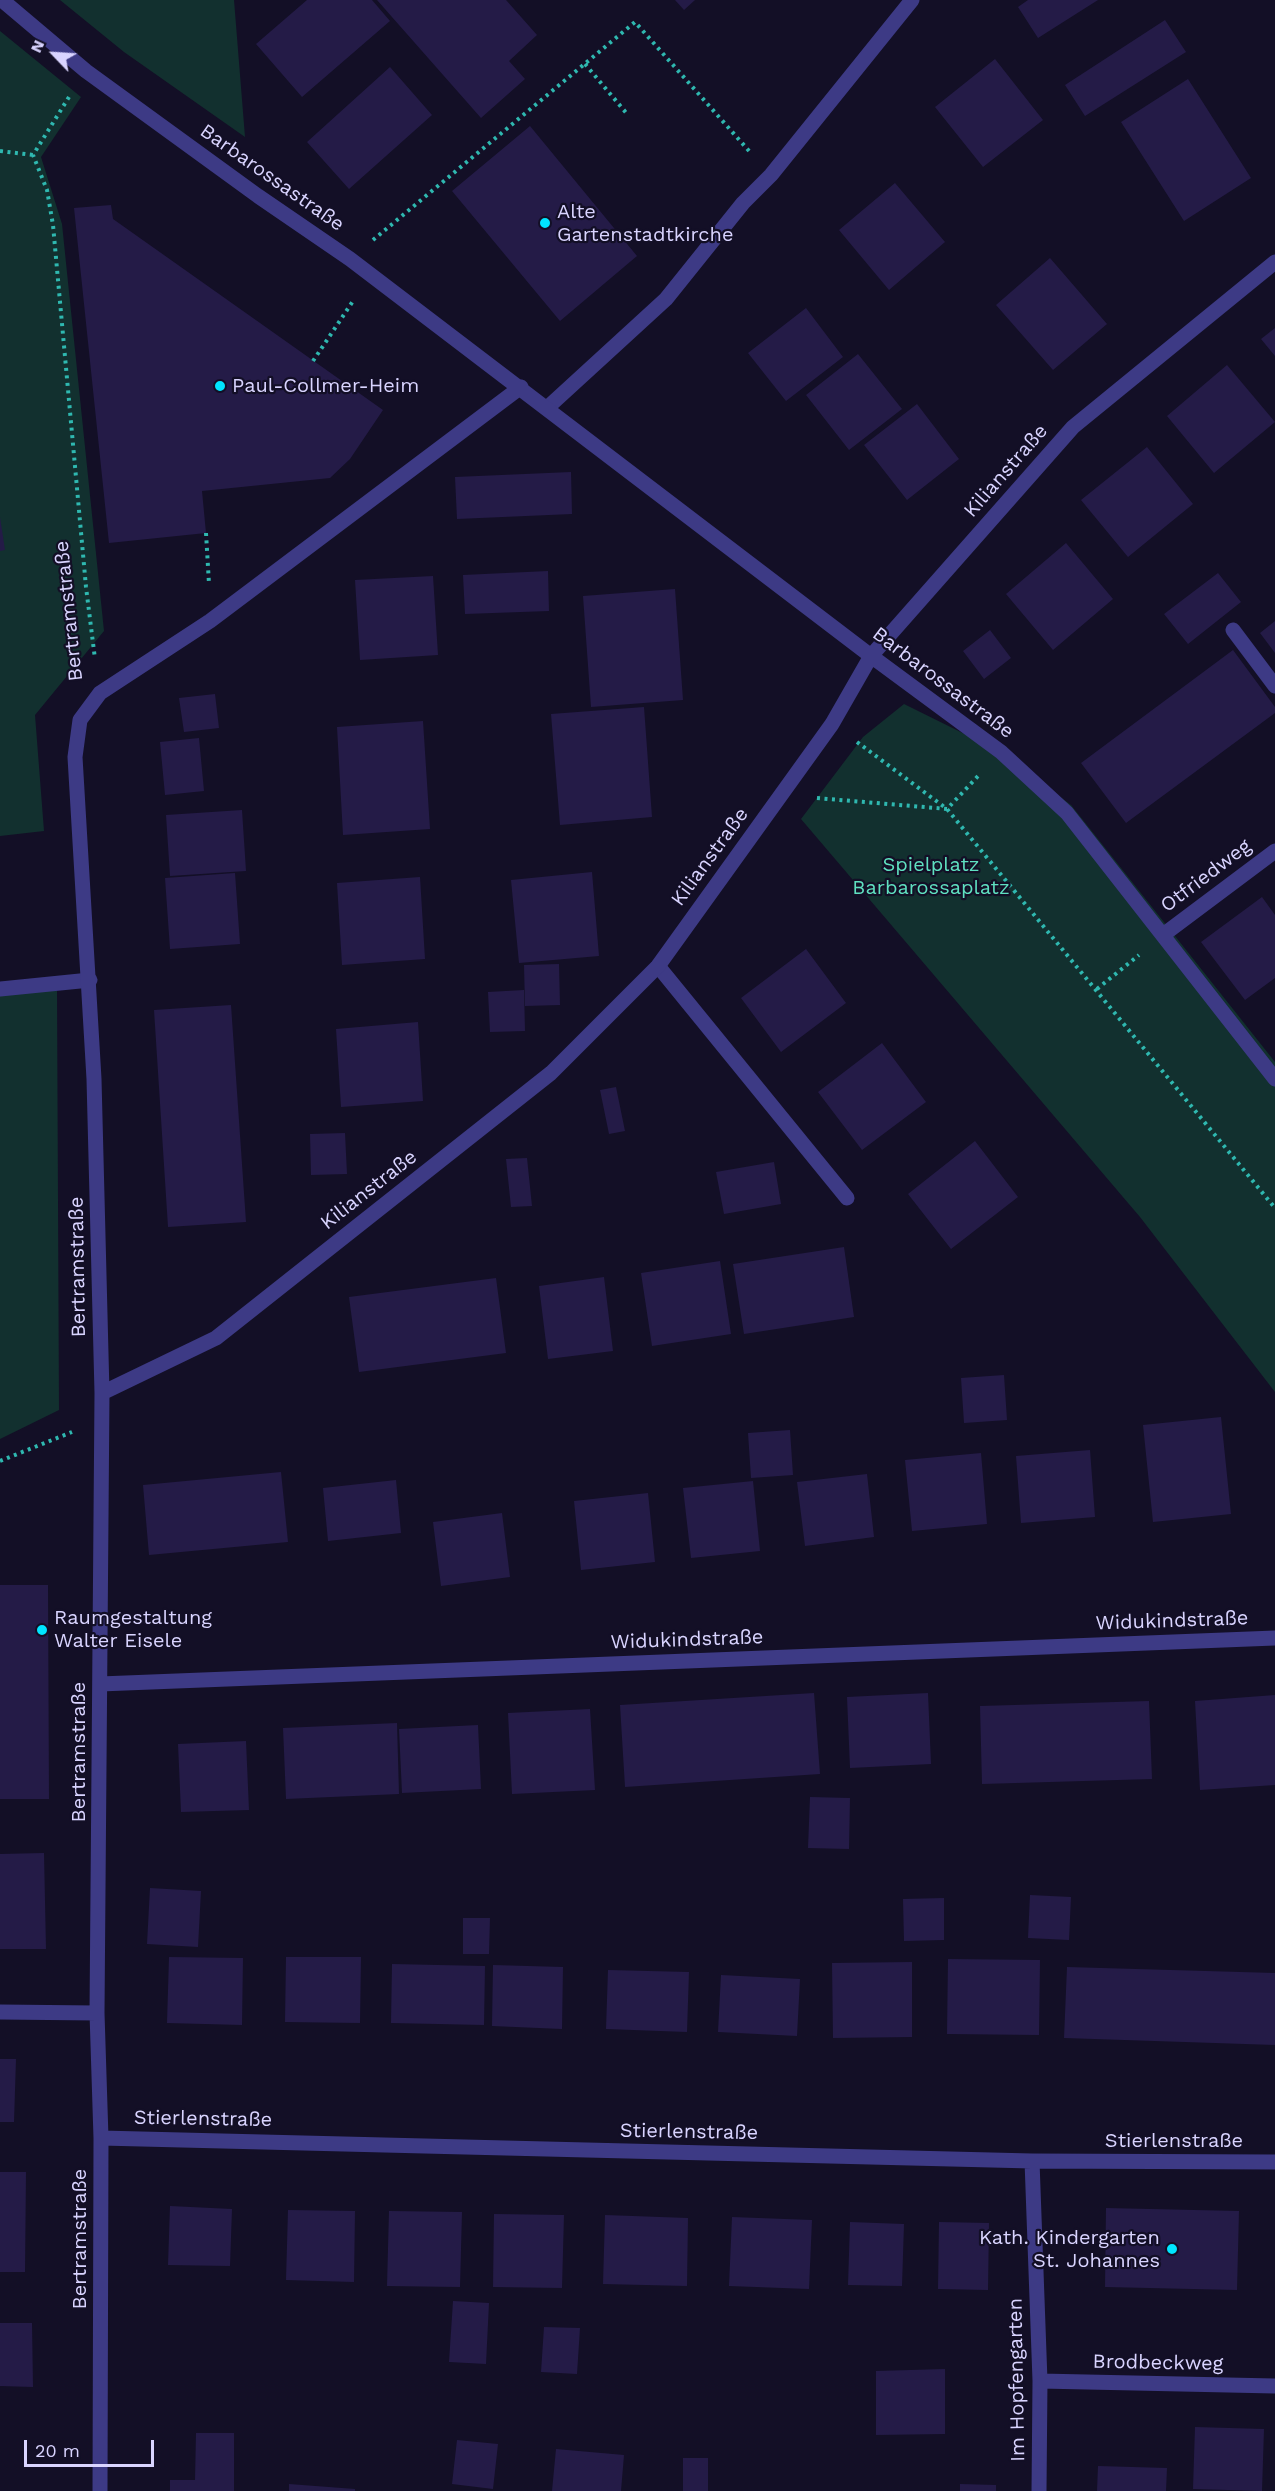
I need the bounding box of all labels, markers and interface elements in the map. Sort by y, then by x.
north arrow [24,24,84,84]
text: N [26,37,48,56]
street label: Barbarossastraße [195,119,349,237]
place label: Alte Gartenstadtkirche [557,200,733,247]
marker: Alte Gartenstadtkirche [538,216,552,230]
place label: Paul-Collmer-Heim [232,374,419,398]
marker: Paul-Collmer-Heim [213,379,227,393]
street label: Kilianstraße [959,420,1053,522]
street label: Bertramstraße [50,540,88,682]
street label: Barbarossastraße [868,622,1018,744]
street label: Kilianstraße [666,803,754,911]
street label: Otfriedweg [1156,834,1256,918]
park label: Spielplatz Barbarossaplatz [852,853,1010,900]
street label: Kilianstraße [316,1145,422,1235]
street label: Bertramstraße [65,1196,91,1338]
place label: Raumgestaltung Walter Eisele [54,1606,212,1653]
street label: Widukindstraße [1095,1606,1249,1636]
marker: Raumgestaltung Walter Eisele [35,1623,49,1637]
street label: Widukindstraße [610,1625,764,1655]
street label: Bertramstraße [67,1682,91,1822]
street label: Stierlenstraße [134,2106,272,2132]
street label: Stierlenstraße [620,2119,758,2145]
street label: Stierlenstraße [1105,2129,1243,2153]
street label: Bertramstraße [68,2169,92,2309]
place label: Kath. Kindergarten St. Johannes [979,2226,1160,2273]
marker: Kath. Kindergarten St. Johannes [1165,2242,1179,2256]
street label: Im Hopfengarten [1004,2298,1030,2462]
street label: Brodbeckweg [1092,2350,1224,2376]
scale bar [27,2428,158,2466]
text: 20 m [35,2440,80,2461]

